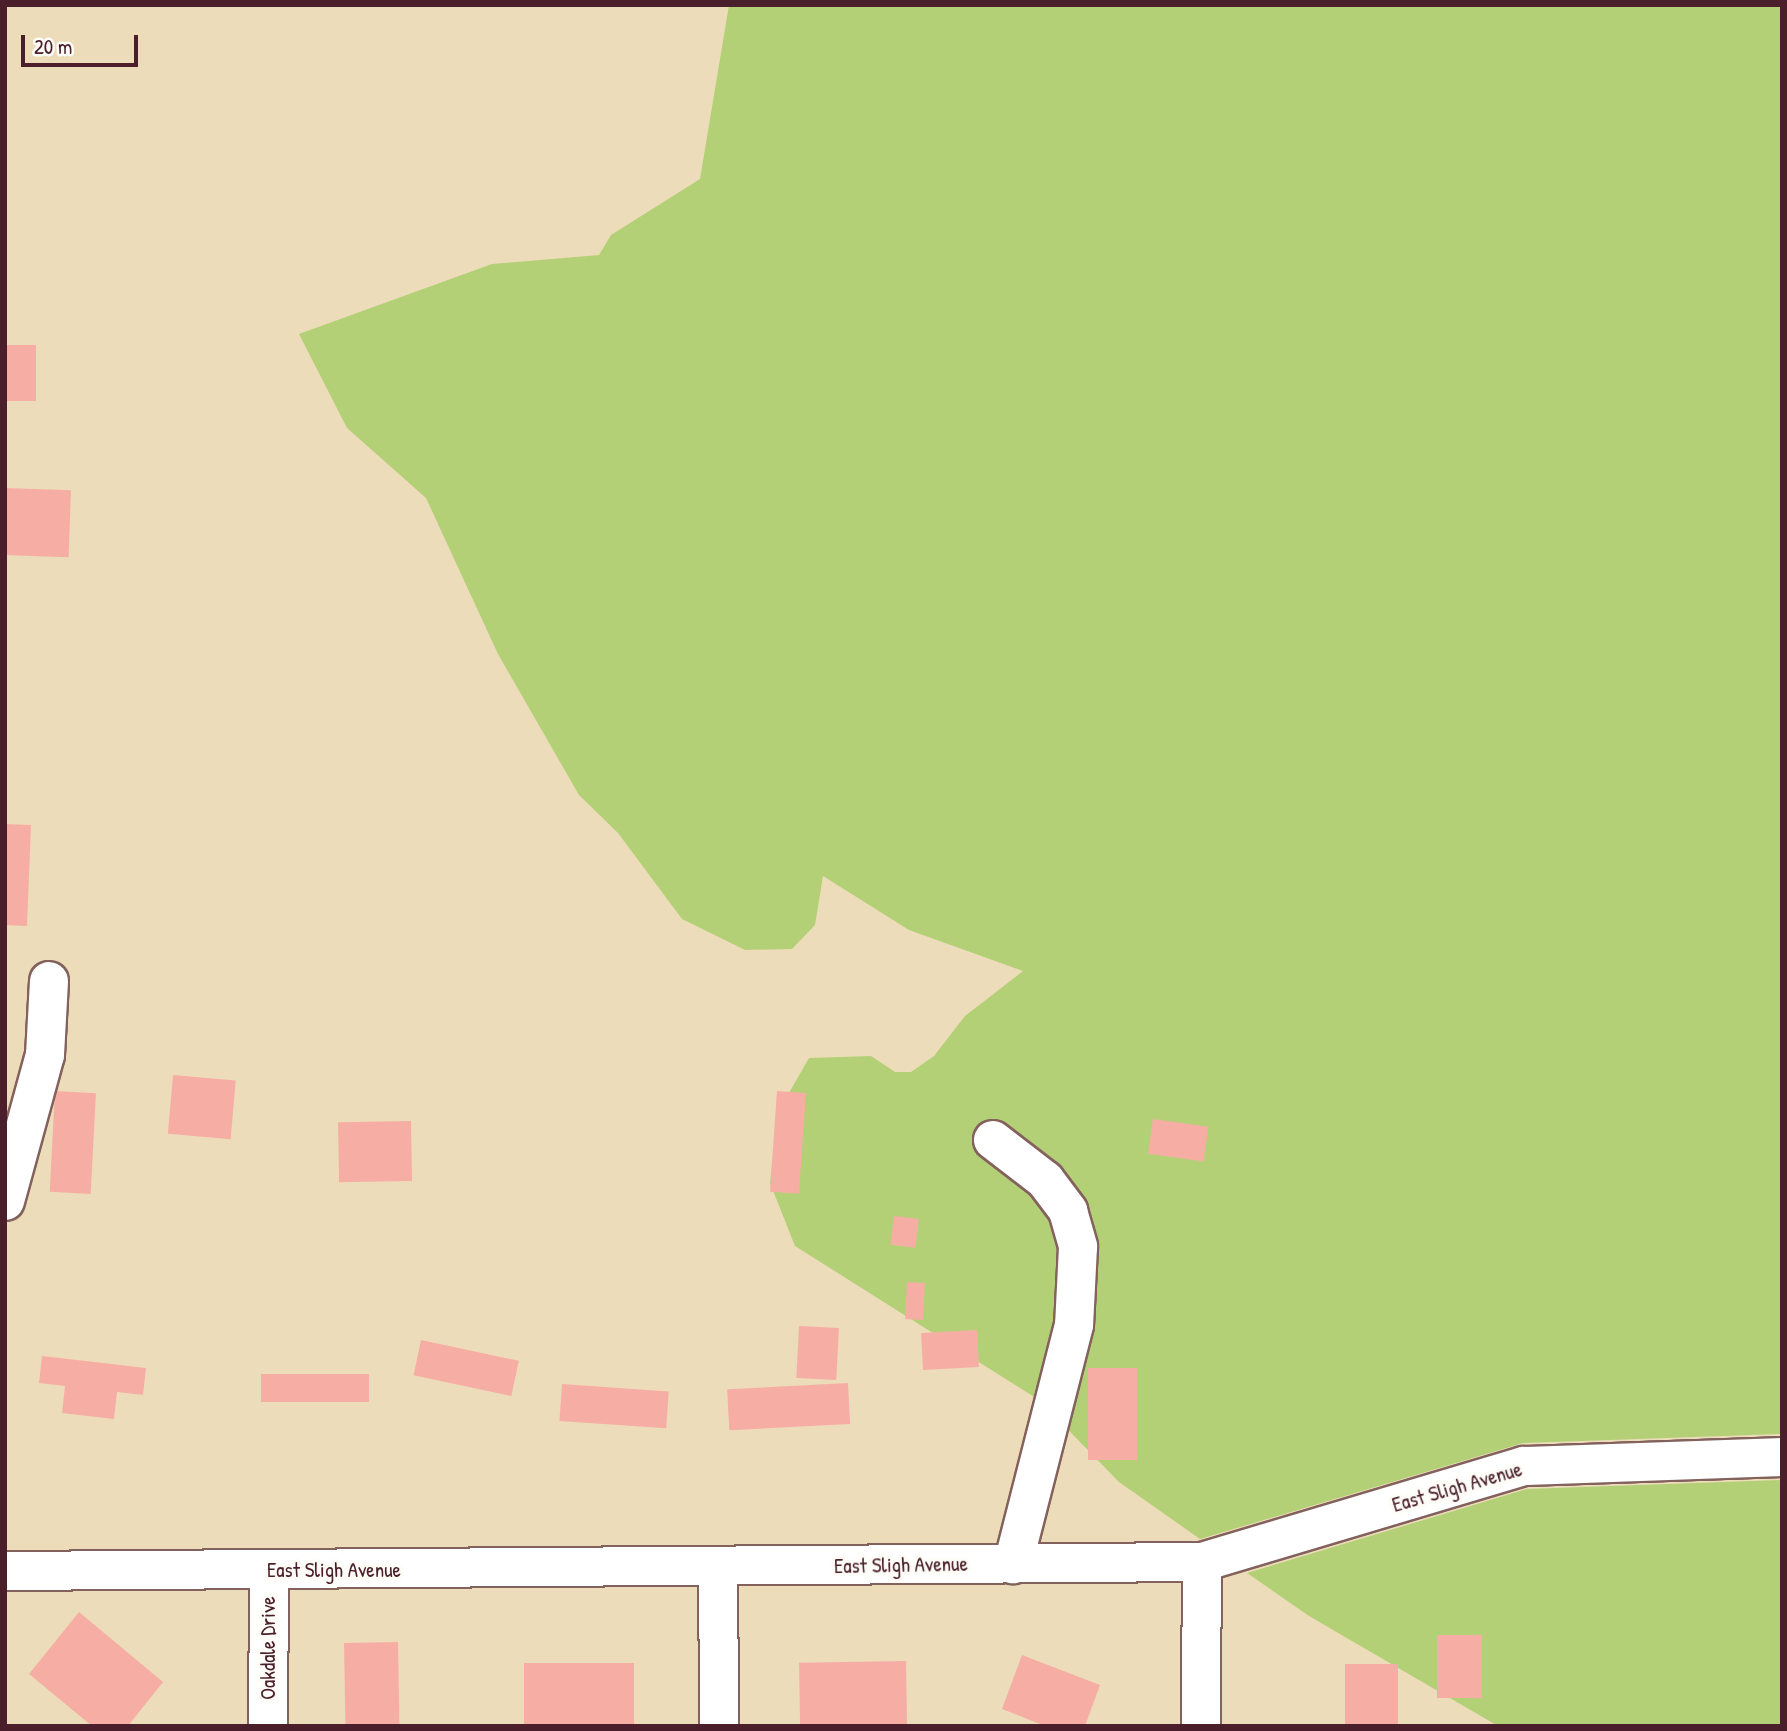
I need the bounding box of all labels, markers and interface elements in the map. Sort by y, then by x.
scale bar [24,21,142,65]
text: 20 m [34,32,72,61]
street label: East Sligh Avenue [1389,1456,1525,1518]
street label: East Sligh Avenue [834,1551,968,1579]
street label: East Sligh Avenue [267,1557,401,1583]
street label: Oakdale Drive [255,1596,281,1700]

